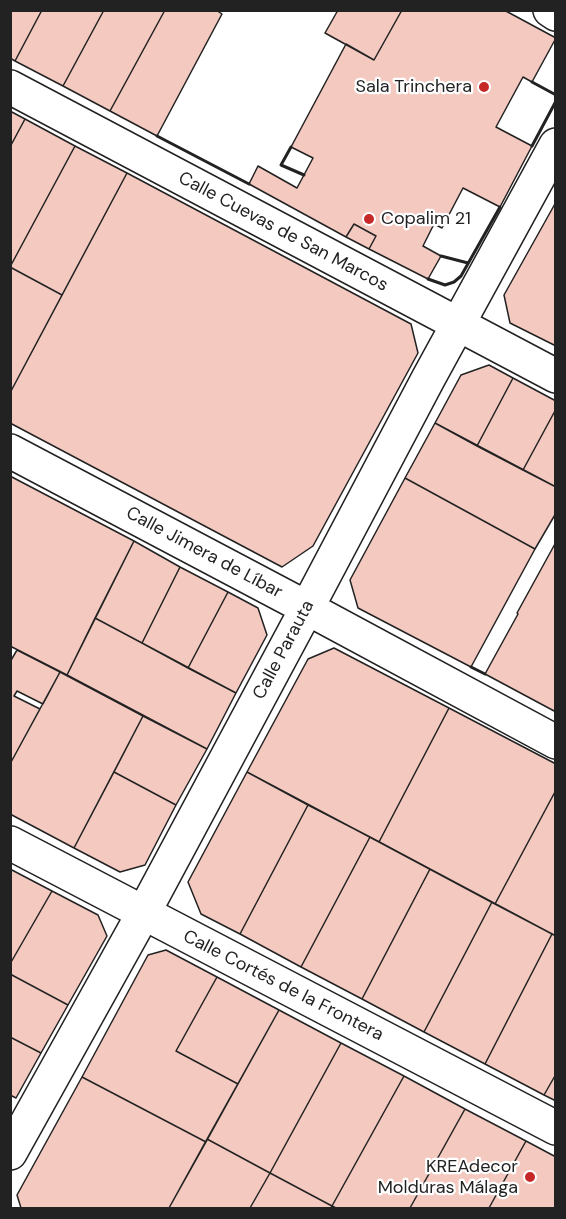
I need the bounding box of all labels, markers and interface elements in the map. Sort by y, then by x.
place label: Sala Trinchera [355,76,472,98]
marker: Sala Trinchera [477,80,491,94]
street label: Calle Cuevas de San Marcos [174,167,392,297]
place label: Copalim 21 [381,208,471,230]
marker: Copalim 21 [362,212,376,226]
street label: Calle Jimera de Líbar [122,503,286,603]
street label: Calle Parauta [249,597,319,703]
street label: Calle Cortés de la Frontera [179,926,387,1046]
place label: KREAdecor Molduras Málaga [378,1156,518,1198]
marker: KREAdecor Molduras Málaga [523,1170,537,1184]

